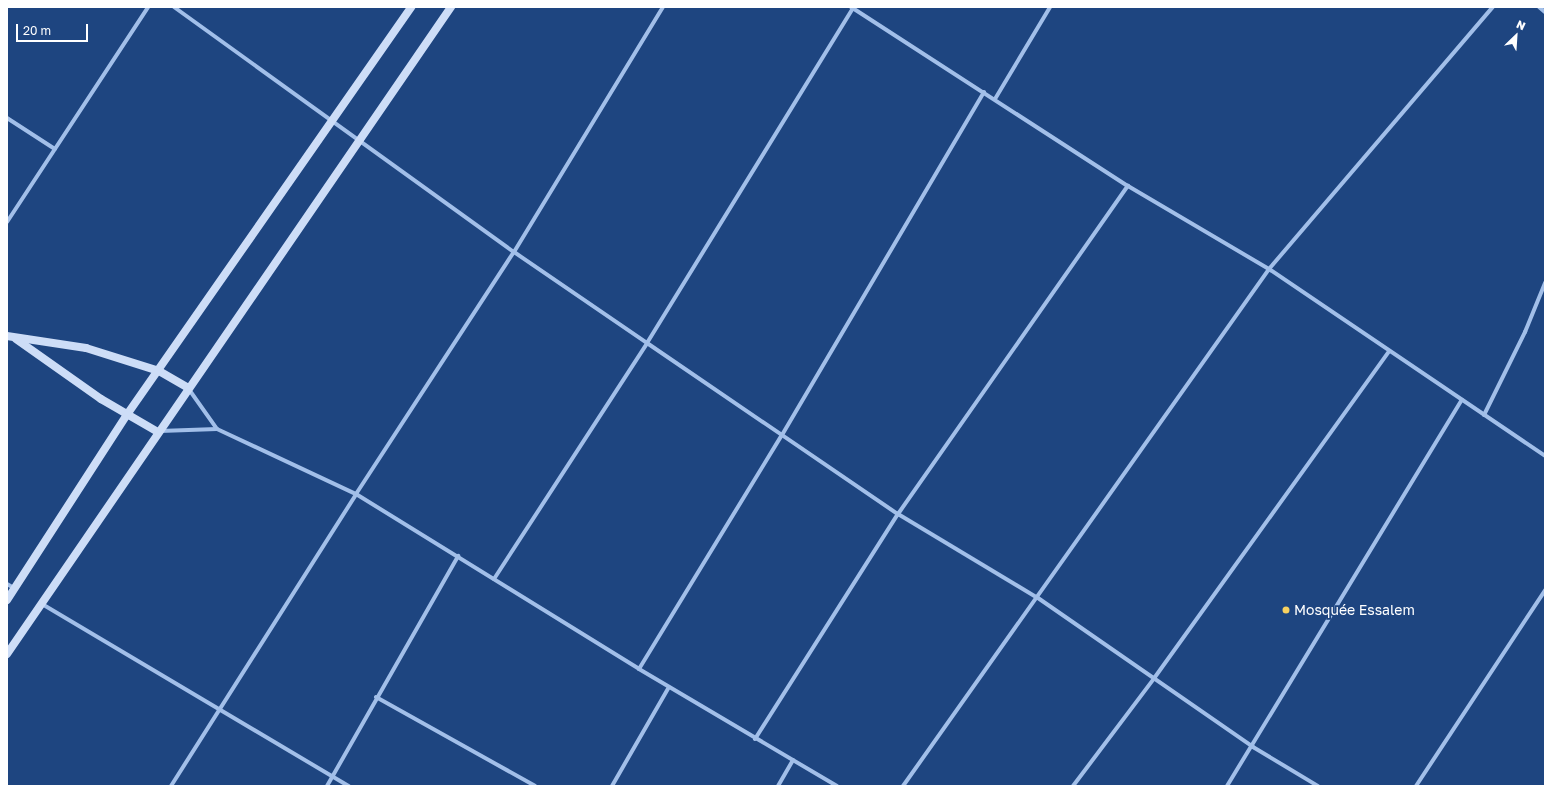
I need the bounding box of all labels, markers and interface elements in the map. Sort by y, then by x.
scale bar [18,16,90,42]
north arrow [1496,16,1536,56]
text: N [1515,17,1528,32]
text: 20 m [23,23,51,38]
place label: Mosquée Essalem [1294,602,1415,618]
marker: Mosquée Essalem [1281,605,1291,615]

